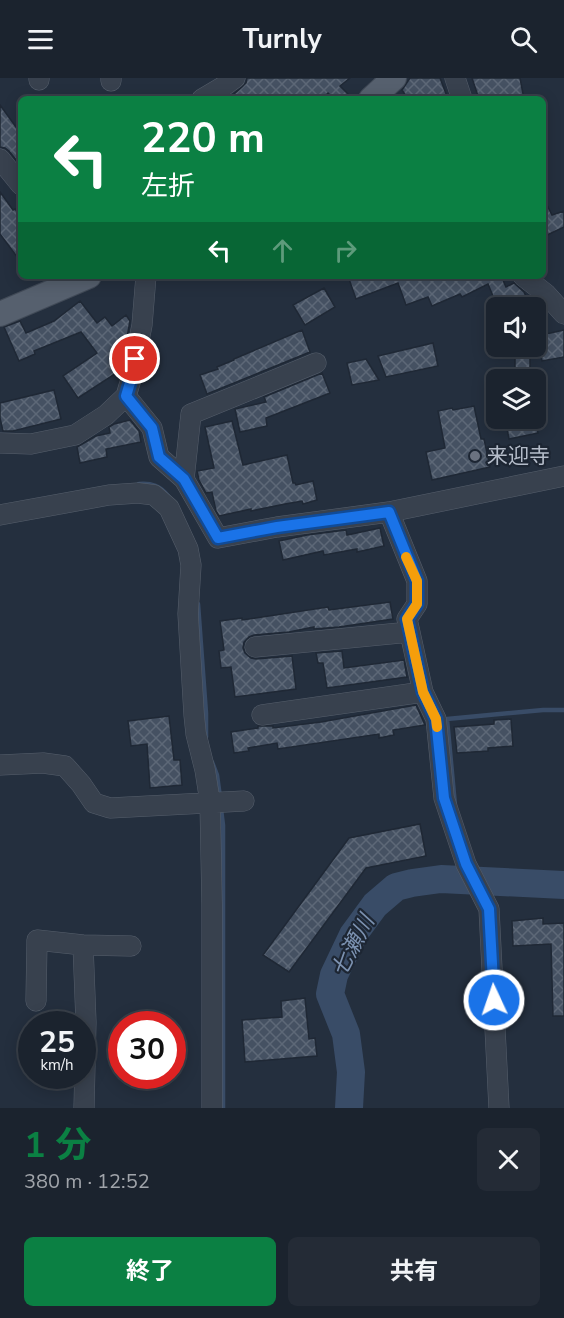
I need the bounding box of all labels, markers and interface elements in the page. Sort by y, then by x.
text: Turnly [242,21,322,58]
icon: menu [24,23,57,56]
icon: search [507,23,540,56]
text: 220 m [141,110,265,167]
icon: left [42,120,120,198]
text: 左折 [141,168,195,205]
icon: left [203,234,236,267]
icon: ahead [266,234,299,267]
icon: right [329,234,362,267]
map controls [486,297,546,429]
button: sound [486,297,546,357]
pin [109,333,160,384]
icon: arrive [118,342,151,375]
button: layers [486,369,546,429]
place label: 来迎寺 [487,442,550,470]
marker: 来迎寺 [468,449,482,463]
water label: 七瀬川 [324,908,383,982]
position arrow [462,968,526,1032]
speed limit sign: 30 [108,1011,186,1089]
text: 25 [39,1022,75,1063]
text: km/h [40,1055,74,1075]
text: 1 分 [24,1121,91,1170]
button: close [477,1128,540,1191]
text: 380 m · 12:52 [24,1168,150,1195]
button: 終了 [24,1237,276,1306]
button: 共有 [288,1237,540,1306]

